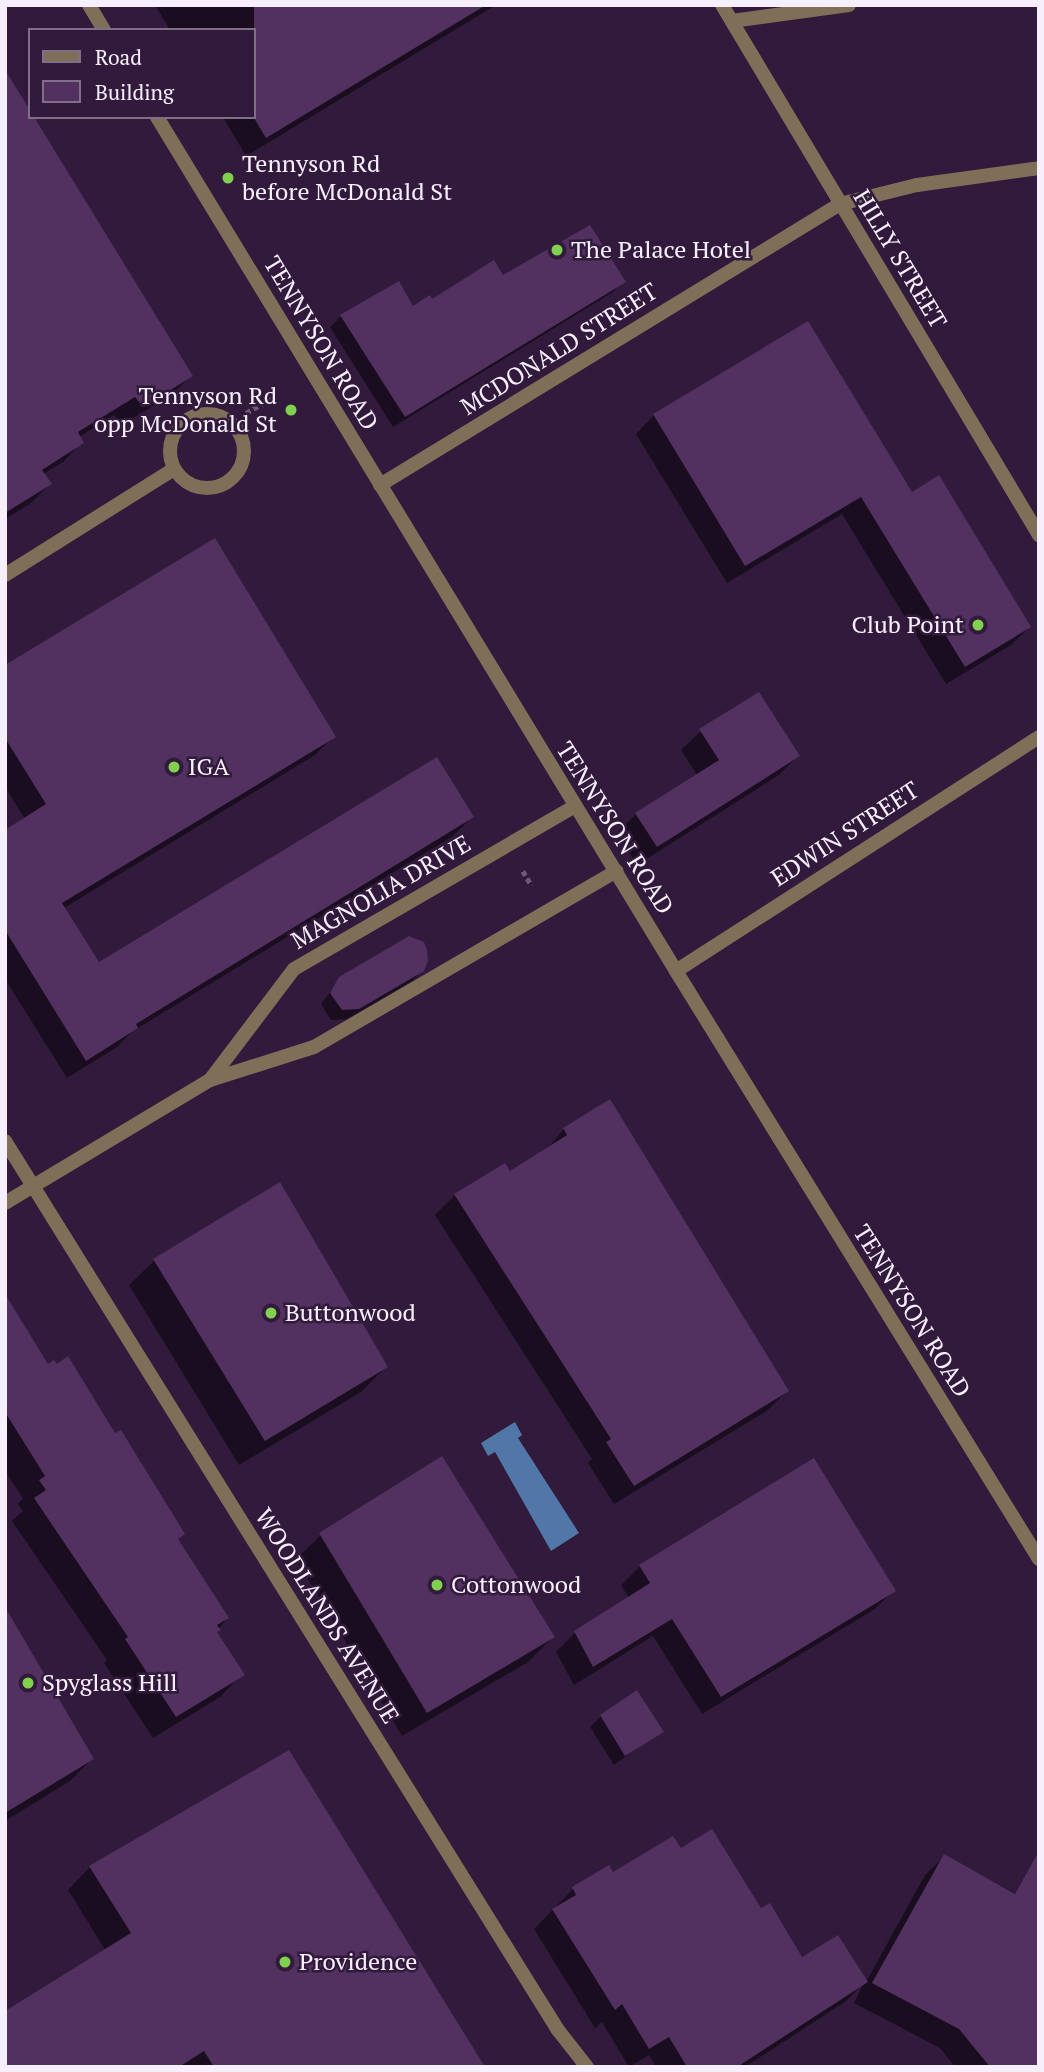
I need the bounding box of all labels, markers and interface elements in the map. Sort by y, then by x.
legend [28,28,256,119]
text: Road [95,43,142,71]
text: Building [95,78,174,106]
place label: Tennyson Rd before McDonald St [242,150,452,206]
marker: Tennyson Rd before McDonald St [220,170,236,186]
street label: HILLY STREET [847,184,953,334]
place label: The Palace Hotel [571,236,751,264]
marker: The Palace Hotel [549,242,565,258]
street label: TENNYSON ROAD [258,251,384,435]
street label: MCDONALD STREET [455,277,663,421]
place label: Tennyson Rd opp McDonald St [94,382,277,438]
marker: Tennyson Rd opp McDonald St [283,402,299,418]
place label: Club Point [851,611,964,639]
marker: Club Point [970,617,986,633]
street label: TENNYSON ROAD [550,736,680,920]
place label: IGA [188,753,229,781]
marker: IGA [166,759,182,775]
street label: EDWIN STREET [766,776,924,892]
street label: MAGNOLIA DRIVE [286,829,476,955]
street label: TENNYSON ROAD [847,1219,977,1403]
place label: Buttonwood [285,1299,416,1327]
marker: Buttonwood [263,1305,279,1321]
street label: WOODLANDS AVENUE [249,1503,405,1729]
place label: Cottonwood [451,1571,581,1599]
marker: Cottonwood [429,1577,445,1593]
place label: Spyglass Hill [42,1669,177,1697]
marker: Spyglass Hill [20,1675,36,1691]
place label: Providence [299,1948,417,1976]
marker: Providence [277,1954,293,1970]

